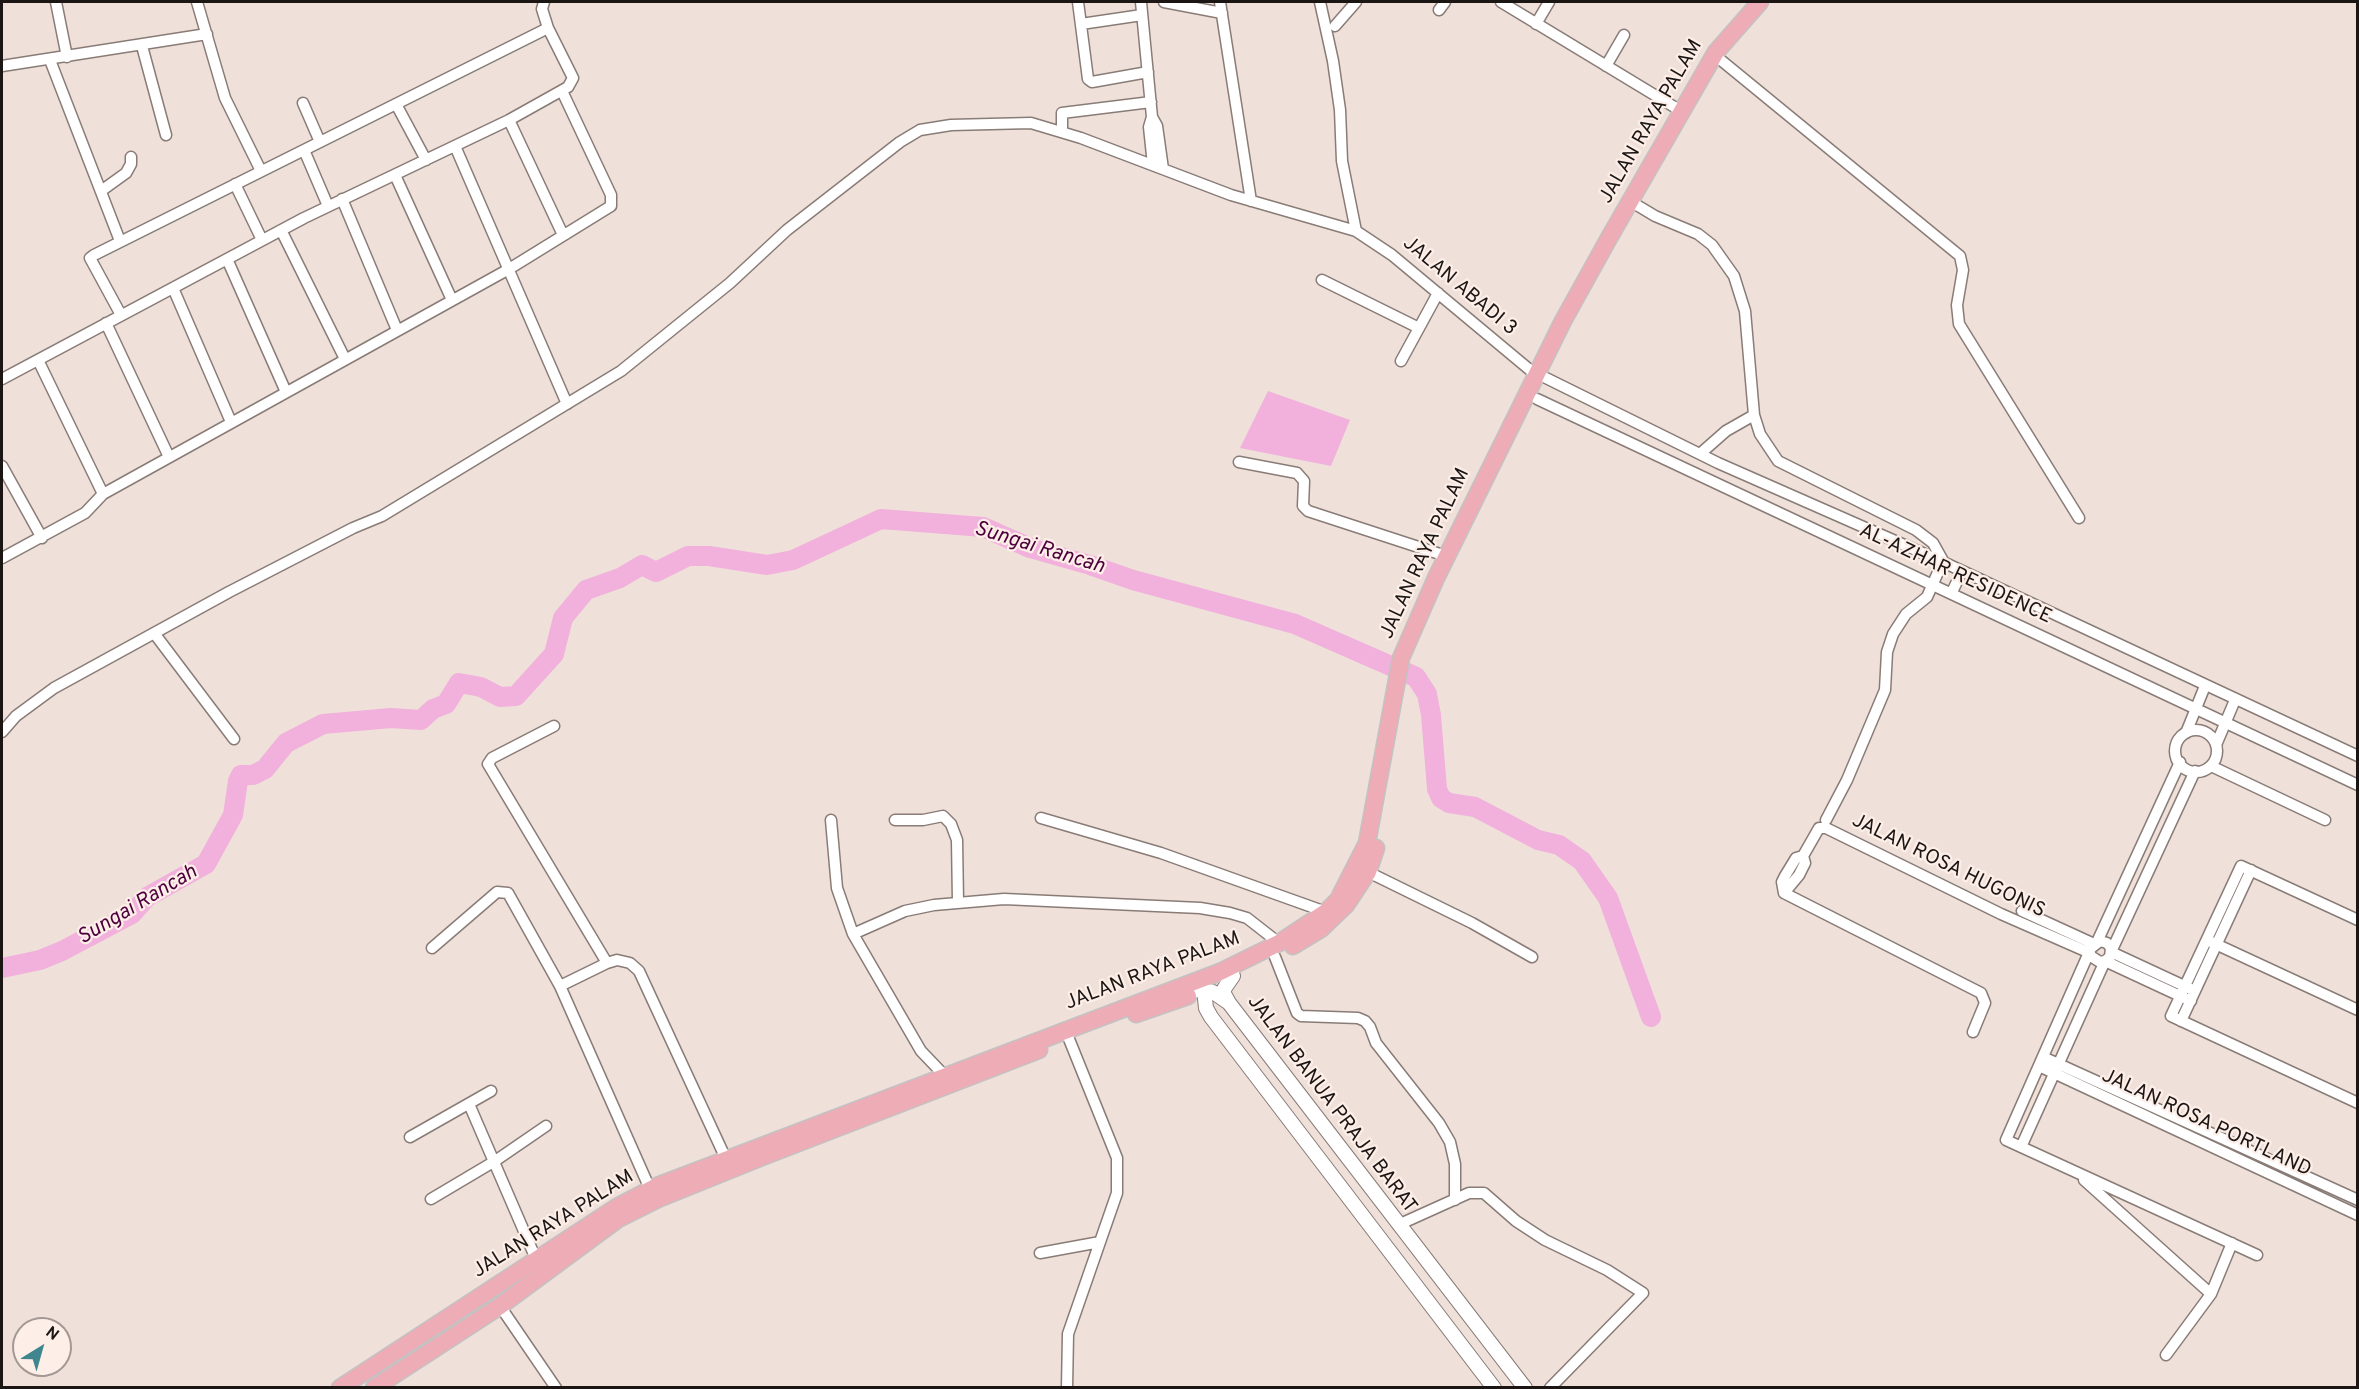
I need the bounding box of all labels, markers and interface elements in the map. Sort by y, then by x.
street label: JALAN RAYA PALAM [1595,36,1709,208]
street label: JALAN ABADI 3 [1397,232,1521,342]
street label: JALAN RAYA PALAM [1376,465,1476,643]
water label: Sungai Rancah [971,517,1107,581]
street label: AL-AZHAR RESIDENCE [1855,520,2055,630]
street label: JALAN ROSA HUGONIS [1847,810,2049,924]
water label: Sungai Rancah [74,860,202,952]
street label: JALAN RAYA PALAM [1062,928,1244,1016]
street label: JALAN BANUA PRAJA BARAT [1241,991,1421,1219]
street label: JALAN ROSA PORTLAND [2097,1065,2315,1183]
street label: JALAN RAYA PALAM [469,1166,639,1284]
north arrow [12,1317,72,1377]
text: N [41,1323,62,1346]

